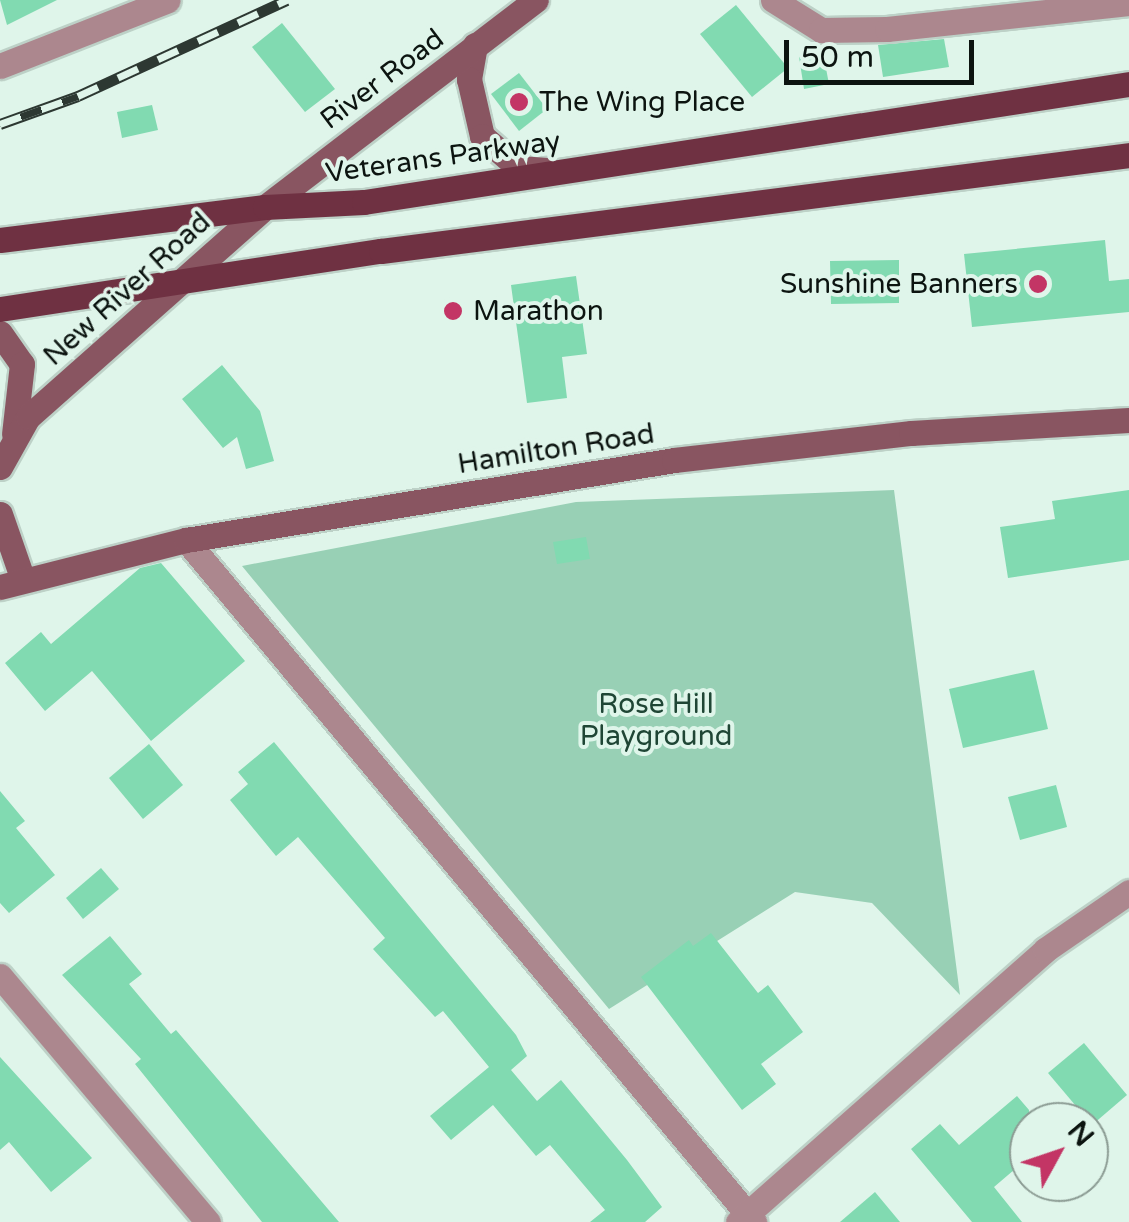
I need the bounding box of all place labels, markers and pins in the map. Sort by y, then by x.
place label: The Wing Place [539,85,745,119]
marker: The Wing Place [508,91,530,113]
place label: Sunshine Banners [780,267,1018,301]
marker: Sunshine Banners [1027,273,1049,295]
place label: Marathon [473,294,604,328]
marker: Marathon [442,300,464,322]

